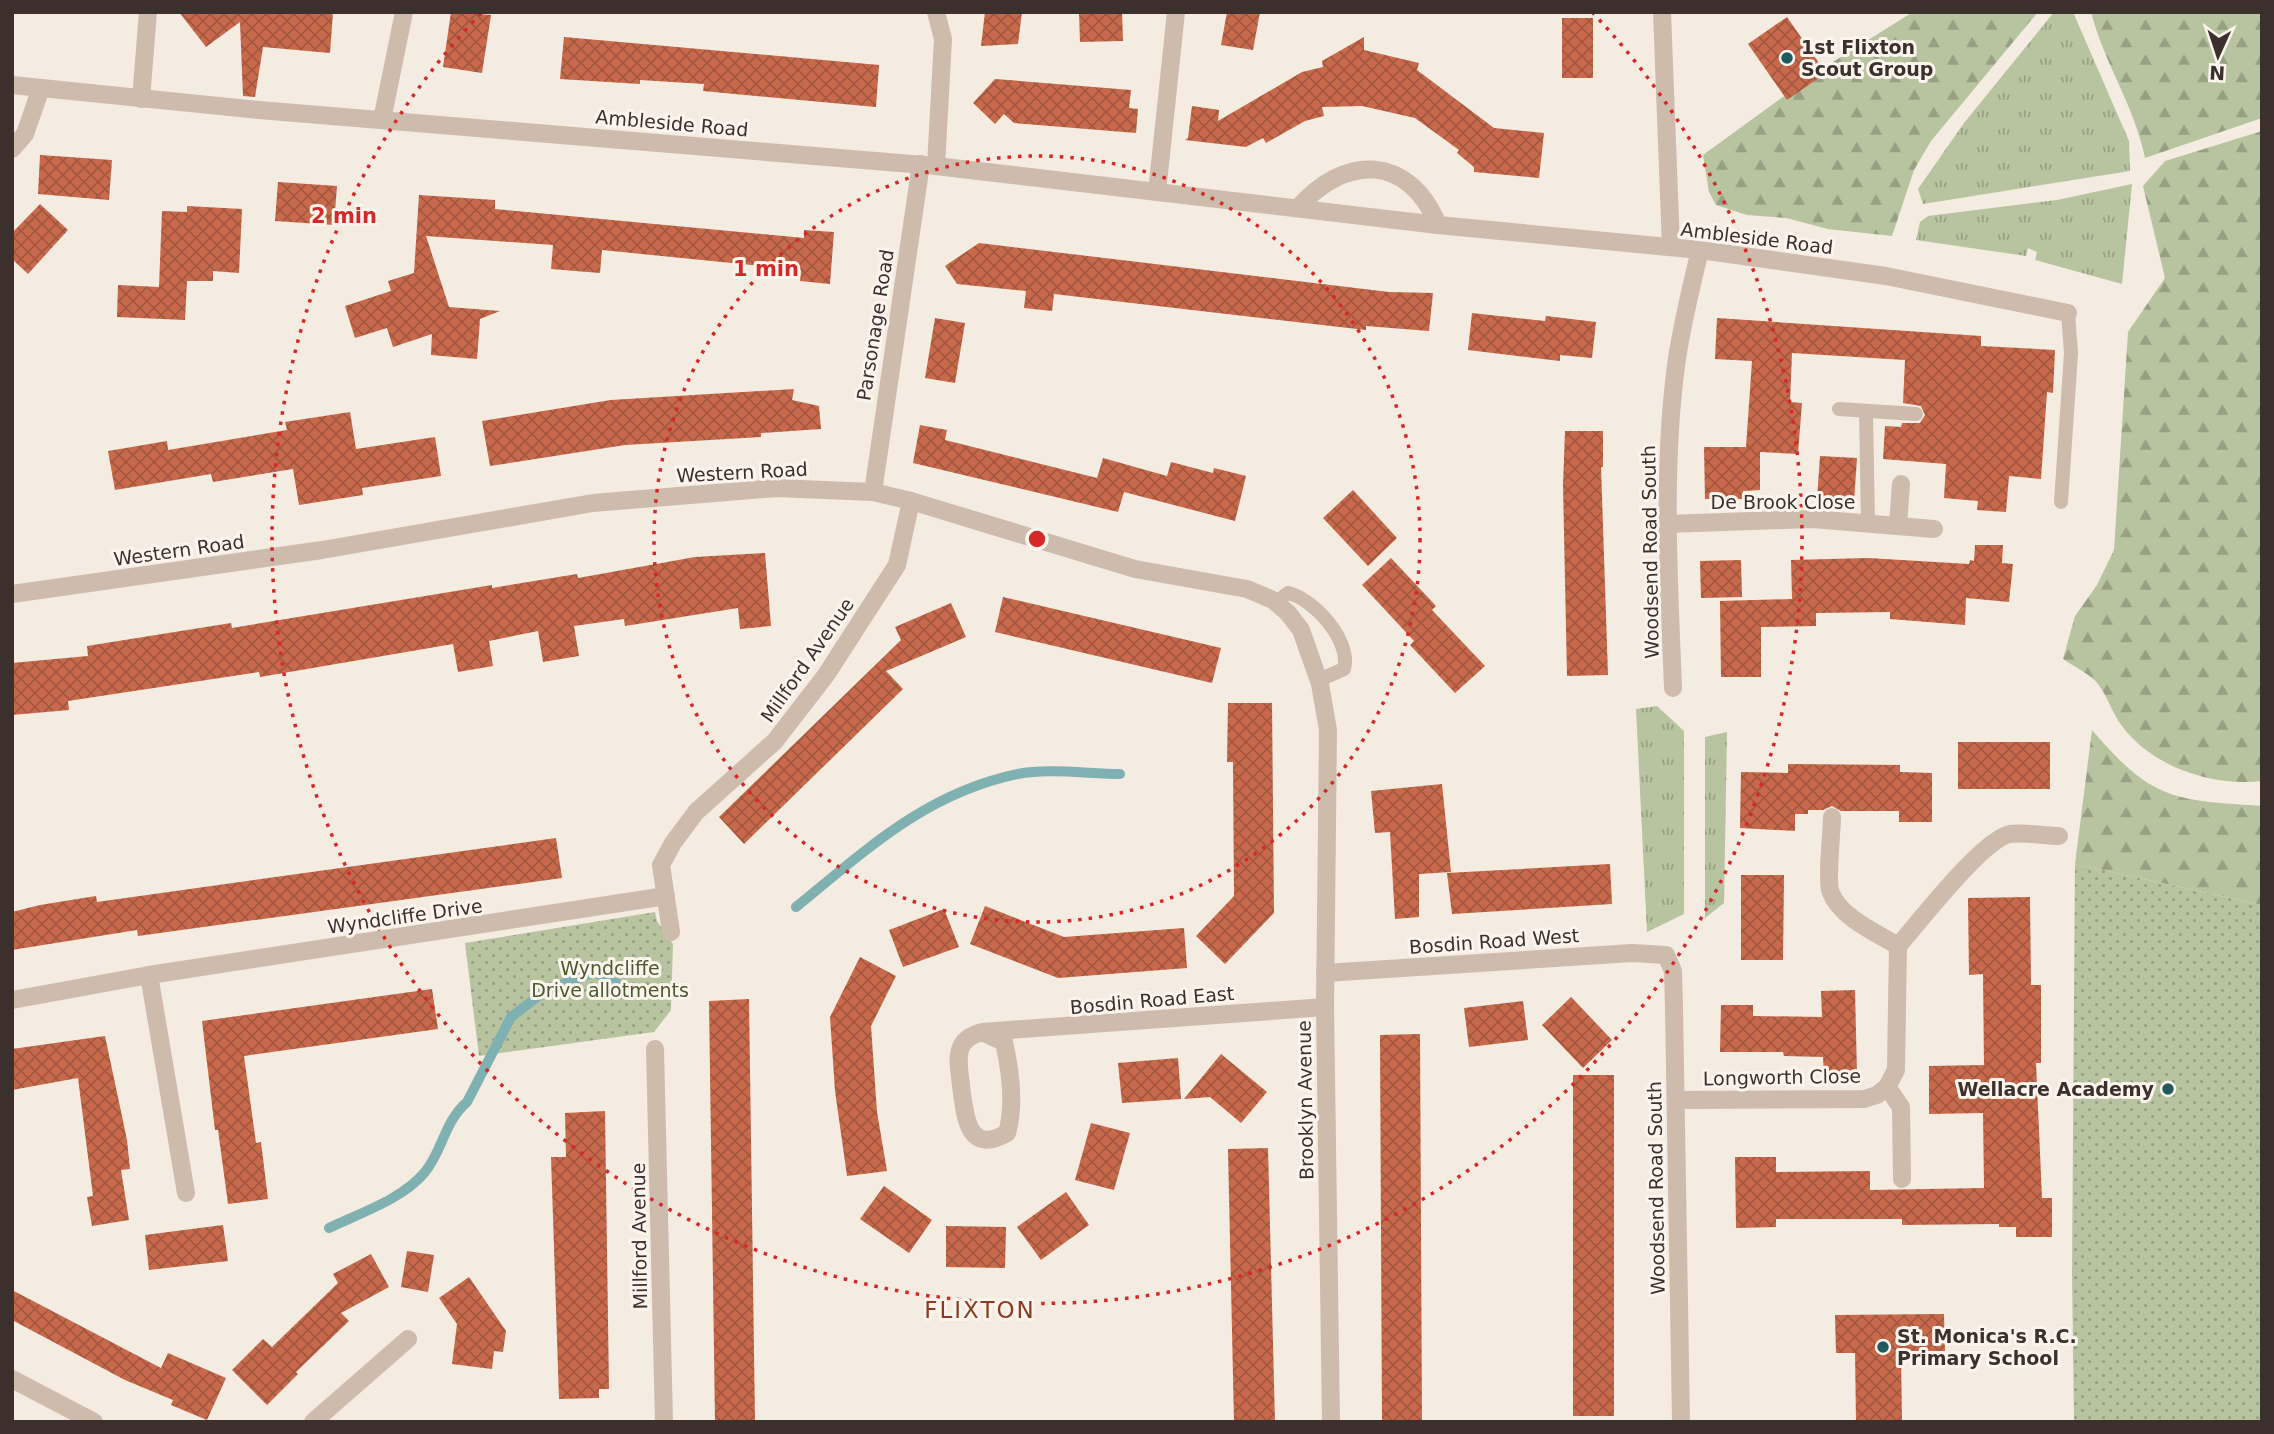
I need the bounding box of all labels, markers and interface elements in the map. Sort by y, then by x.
north arrow [2183,21,2253,91]
place label: 1st Flixton Scout Group [1801,36,1933,80]
marker: 1st Flixton Scout Group [1779,50,1795,66]
text: N [2209,62,2226,84]
street label: Ambleside Road [595,105,749,141]
text: 2 min [311,204,377,228]
street label: Ambleside Road [1680,218,1834,258]
street label: Parsonage Road [852,248,898,402]
text: 1 min [733,257,799,281]
street label: Woodsend Road South [1637,445,1663,659]
street label: Western Road [676,458,808,486]
street label: De Brook Close [1711,491,1855,513]
centre of rings [1025,527,1049,551]
street label: Western Road [112,530,246,570]
street label: Millford Avenue [756,594,858,726]
street label: Wyndcliffe Drive [326,894,484,938]
street label: Bosdin Road West [1408,924,1580,958]
park label: Wyndcliffe Drive allotments [531,957,689,1001]
street label: Bosdin Road East [1069,982,1235,1018]
street label: Brooklyn Avenue [1293,1020,1317,1180]
street label: Longworth Close [1703,1065,1861,1089]
place label: Wellacre Academy [1957,1078,2155,1100]
street label: Woodsend Road South [1643,1081,1669,1295]
marker: Wellacre Academy [2160,1081,2176,1097]
street label: Millford Avenue [627,1162,651,1310]
district label: FLIXTON [924,1297,1036,1323]
place label: St. Monica's R.C. Primary School [1897,1325,2077,1369]
marker: St. Monica's R.C. Primary School [1875,1339,1891,1355]

